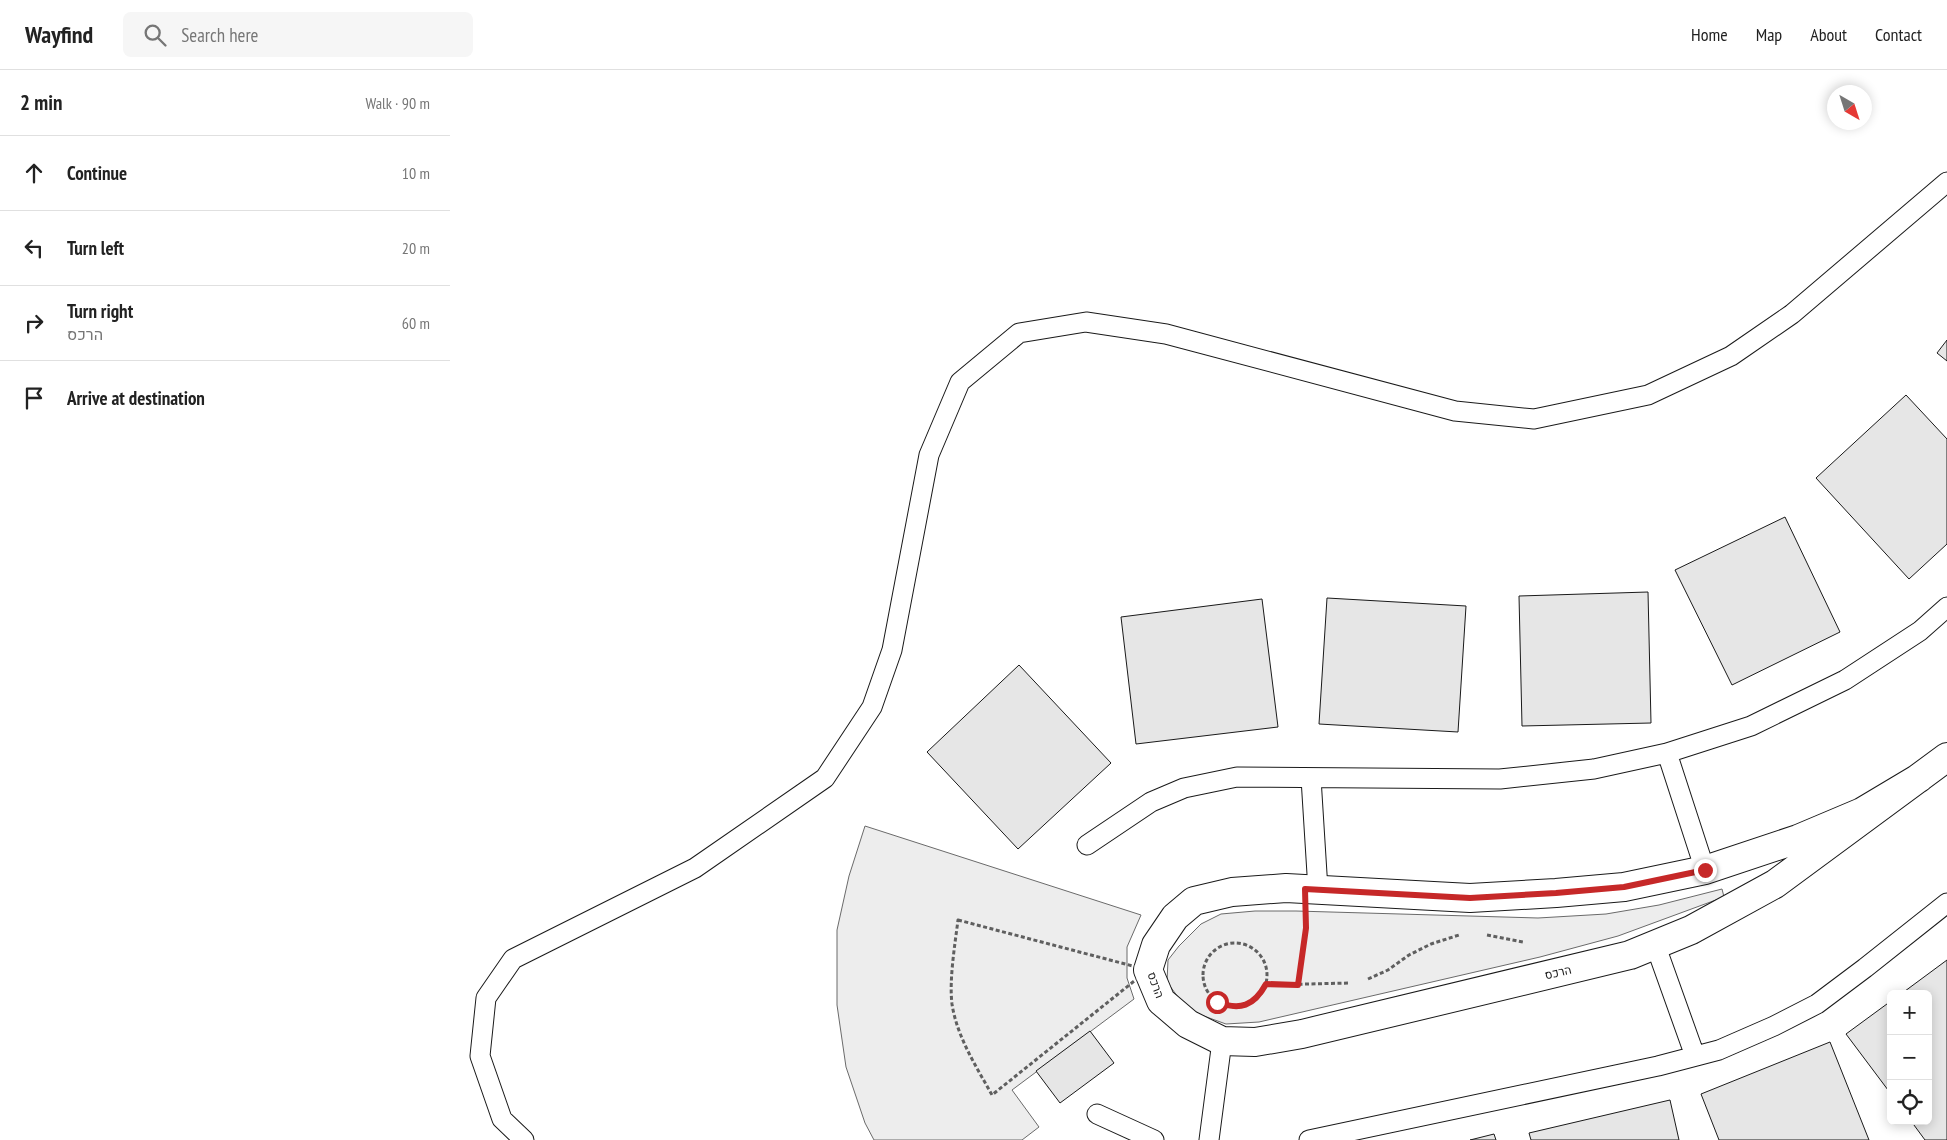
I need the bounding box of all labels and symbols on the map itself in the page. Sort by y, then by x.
north arrow [1827,85,1872,130]
route end [1694,859,1717,882]
street label: הרכס [1543,962,1573,982]
street label: הרכס [1144,970,1168,1000]
route start [1206,991,1229,1014]

